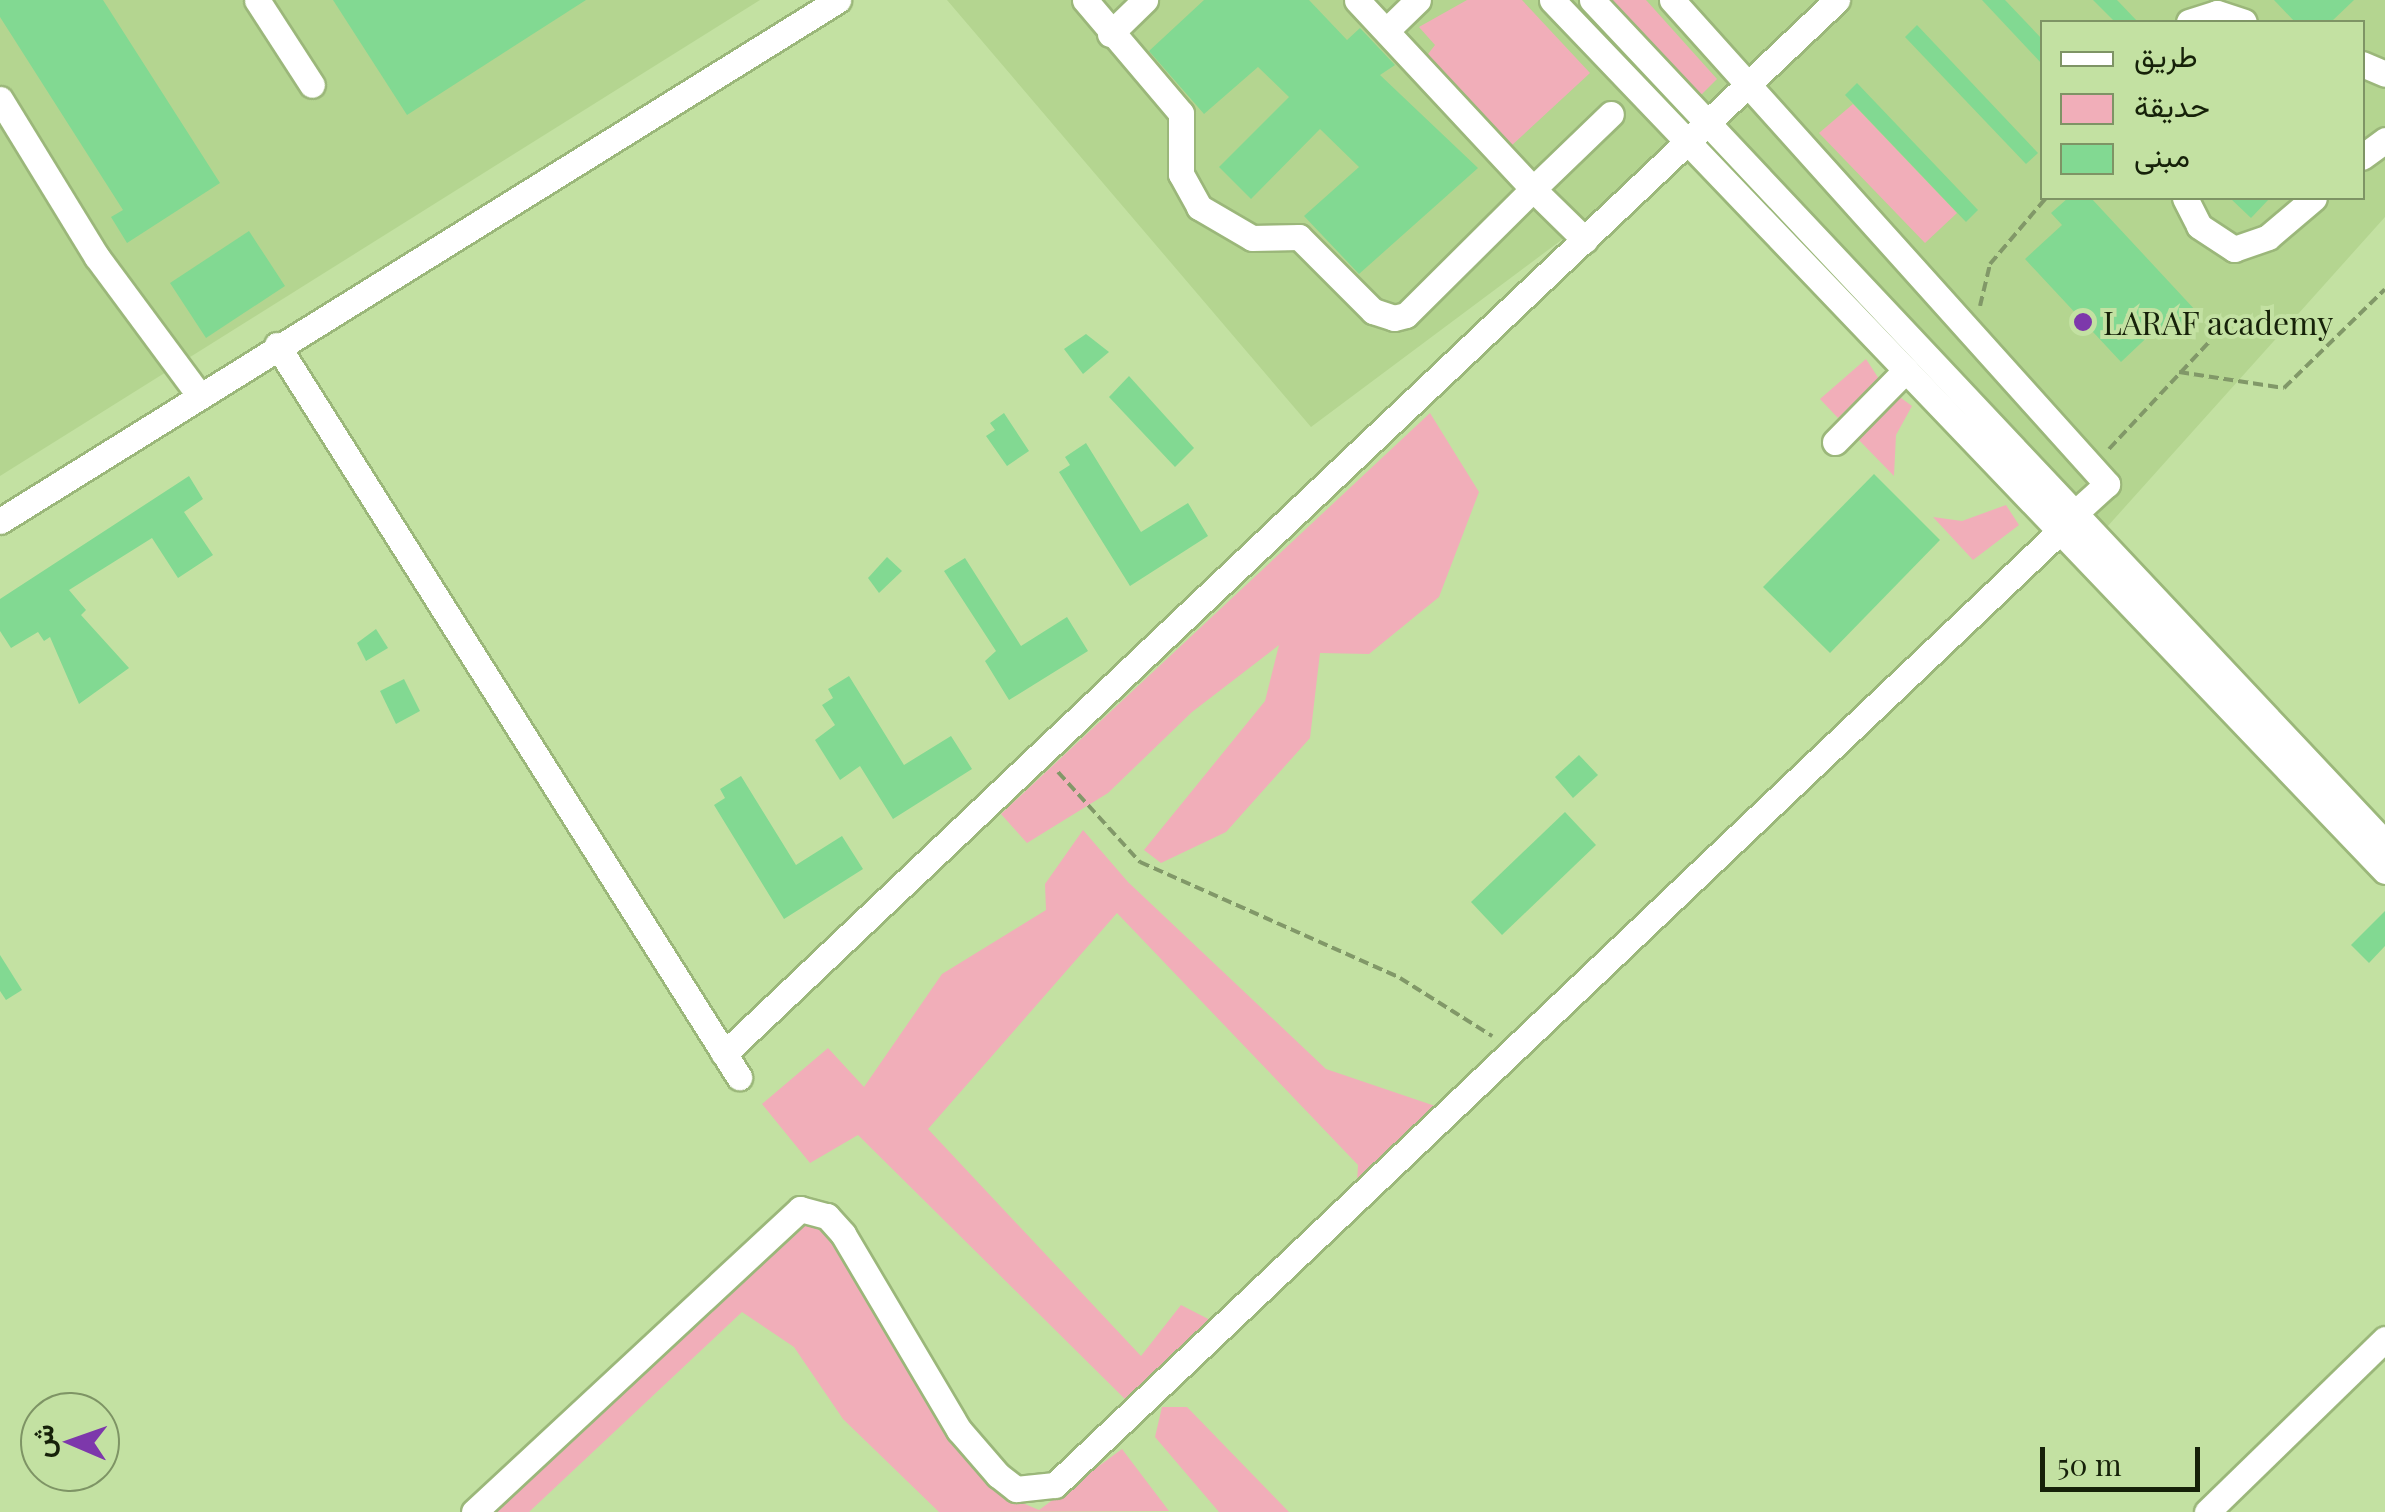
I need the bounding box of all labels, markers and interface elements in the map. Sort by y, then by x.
legend [2040,20,2365,200]
text: طريق [2134,35,2198,75]
text: حديقة [2134,85,2210,125]
text: مبنى [2134,135,2190,175]
place label: LARAF academy [2103,303,2334,341]
marker: LARAF academy [2072,311,2094,333]
north arrow [20,1392,120,1492]
text: ش [22,1424,61,1458]
scale bar [2045,1427,2205,1489]
text: 50 m [2057,1444,2122,1484]

